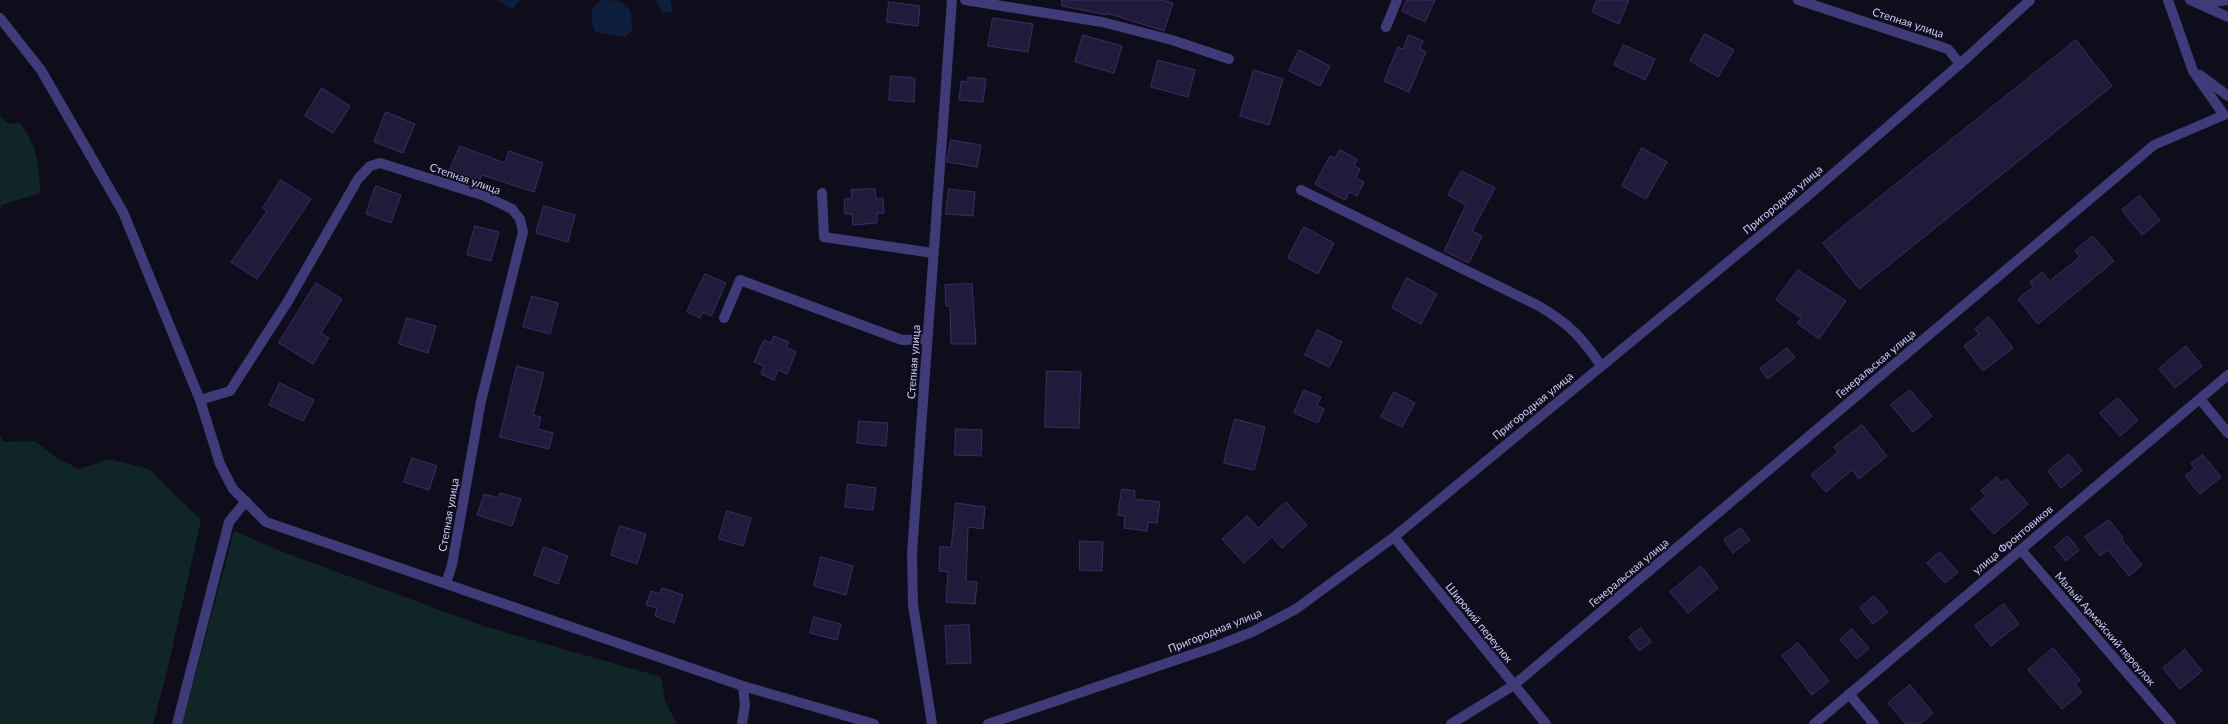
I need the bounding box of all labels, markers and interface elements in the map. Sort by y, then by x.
street label: Степная улица [1871,5,1945,41]
street label: Степная улица [428,161,502,197]
street label: Пригородная улица [1740,163,1826,237]
street label: Степная улица [905,324,923,400]
street label: Генеральская улица [1834,327,1918,401]
street label: Пригородная улица [1490,369,1576,443]
street label: Степная улица [436,477,462,553]
street label: улица Фронтовиков [1970,503,2056,577]
street label: Генеральская улица [1587,536,1671,610]
street label: Малый Армейский переулок [2052,569,2158,689]
street label: Широкий переулок [1443,580,1515,666]
street label: Пригородная улица [1166,606,1264,656]

